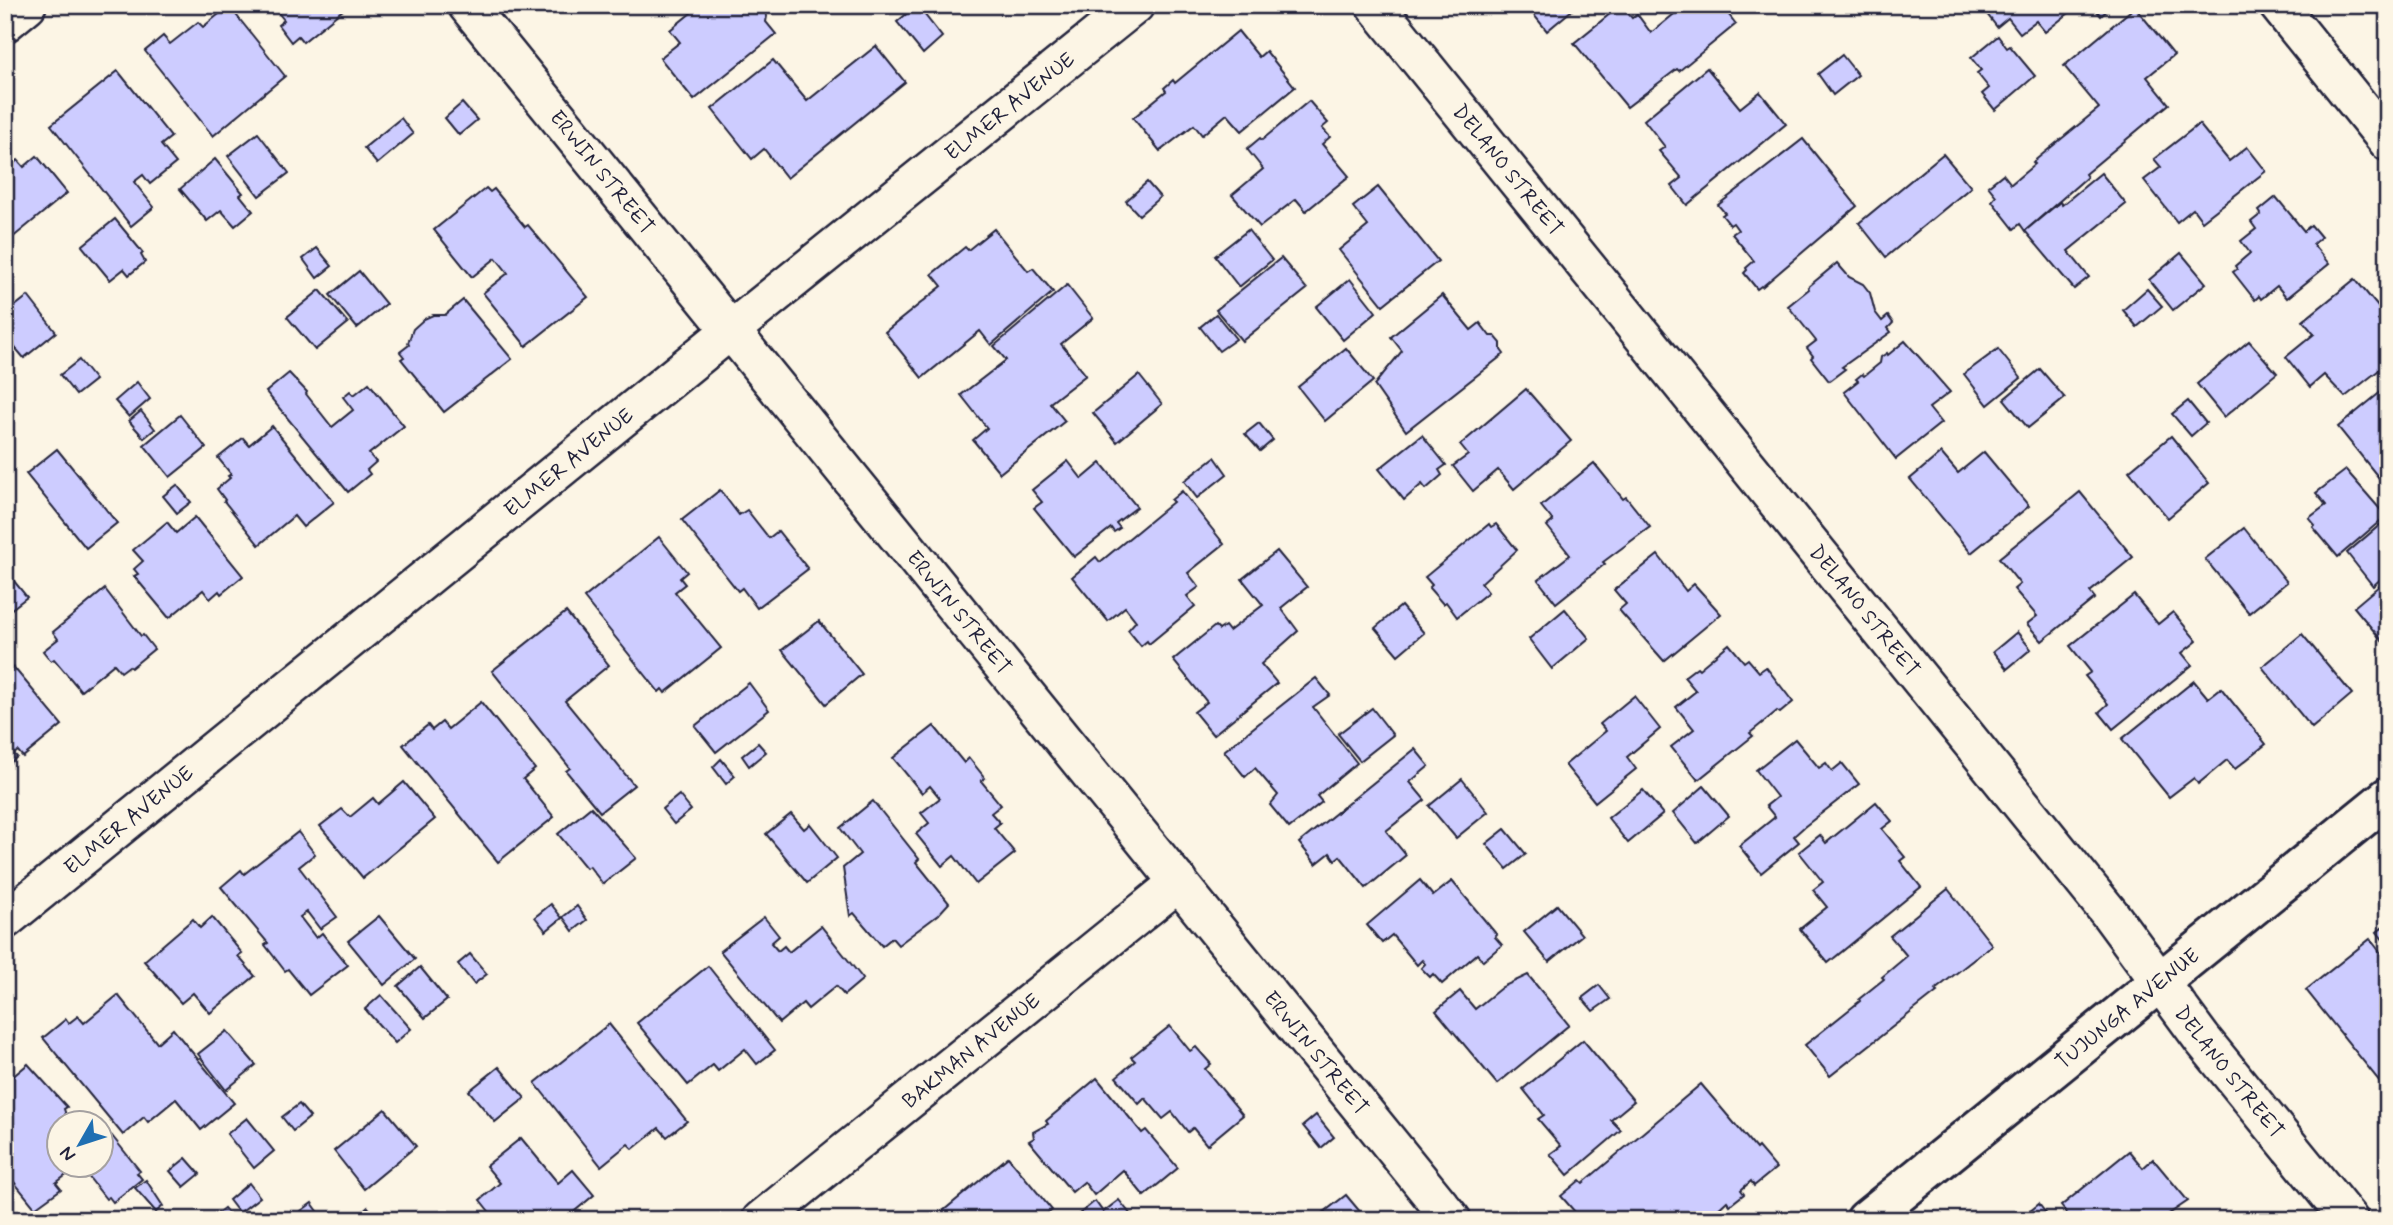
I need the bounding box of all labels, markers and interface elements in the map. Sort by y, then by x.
street label: ELMER AVENUE [939,46,1081,168]
street label: DELANO STREET [1446,99,1569,242]
street label: ERWIN STREET [543,105,661,241]
street label: ELMER AVENUE [498,402,640,524]
street label: DELANO STREET [1802,540,1926,683]
street label: ERWIN STREET [900,545,1018,681]
street label: ELMER AVENUE [58,759,200,882]
street label: TUJUNGA AVENUE [2050,942,2206,1076]
street label: ERWIN STREET [1257,985,1375,1122]
street label: BAKMAN AVENUE [897,987,1046,1115]
street label: DELANO STREET [2167,1000,2290,1145]
north arrow [46,1110,116,1180]
text: N [54,1141,82,1167]

